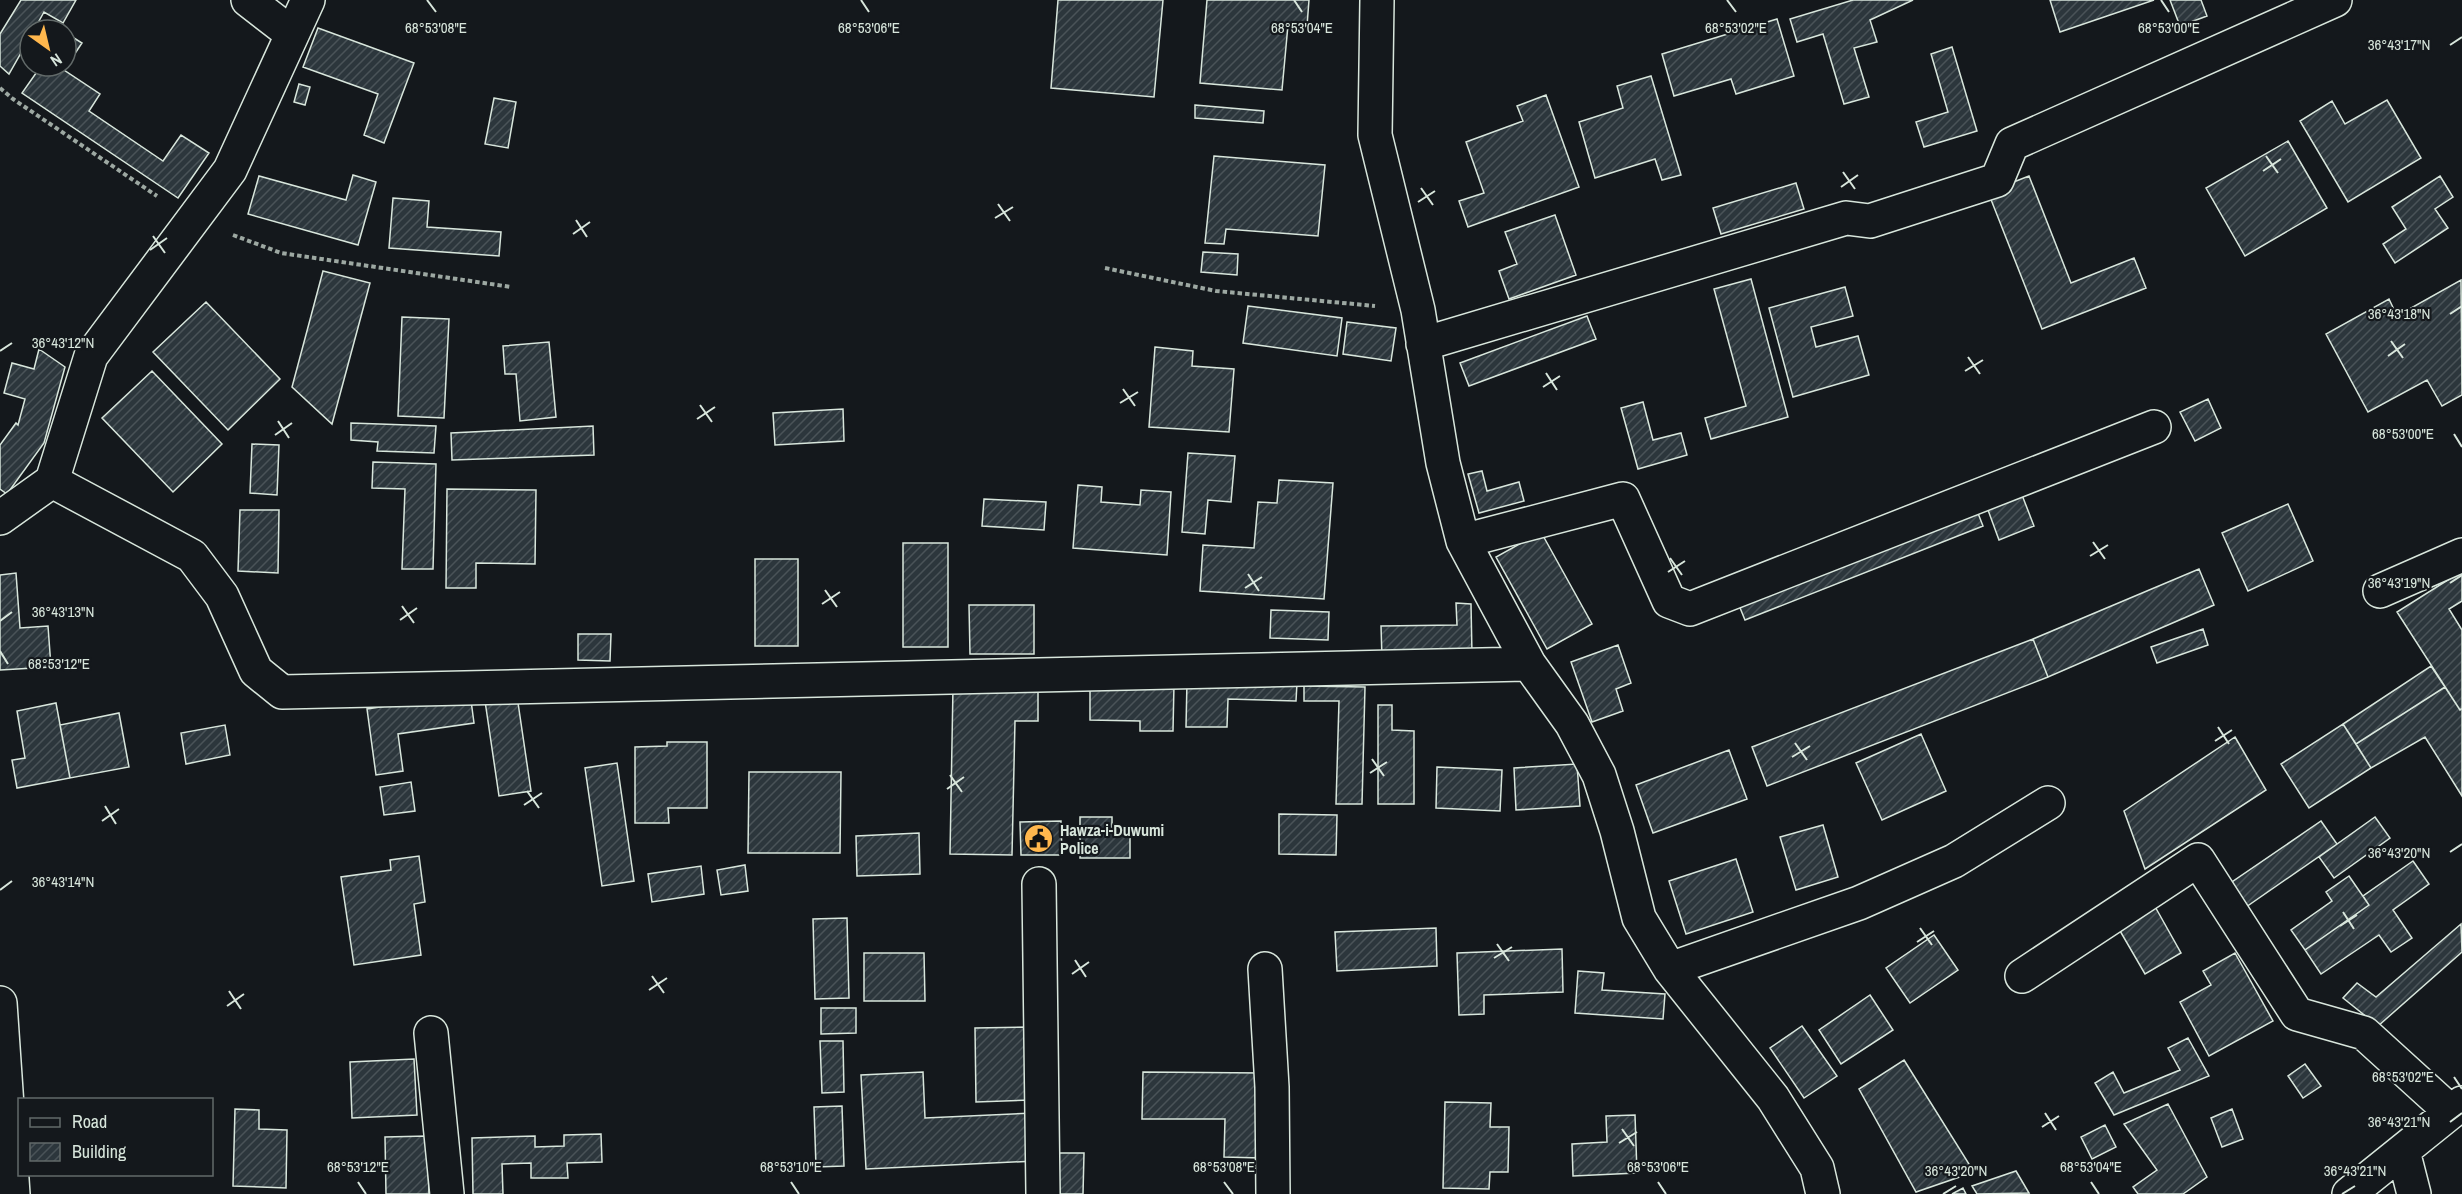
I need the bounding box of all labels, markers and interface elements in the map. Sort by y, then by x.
text: 68°53'08"E [405,17,467,38]
text: 68°53'06"E [838,17,900,38]
text: 68°53'04"E [1271,17,1333,38]
text: 68°53'02"E [1705,17,1767,38]
text: 68°53'00"E [2138,17,2200,38]
north arrow [18,18,78,78]
text: 36°43'17"N [2368,34,2430,55]
text: N [46,49,66,72]
text: 36°43'18"N [2368,303,2430,324]
text: 36°43'12"N [32,332,94,353]
text: 68°53'00"E [2372,423,2434,444]
text: 36°43'19"N [2368,572,2430,593]
text: 36°43'13"N [32,601,94,622]
text: 68°53'12"E [28,653,90,674]
place label: Hawza-i-Duwumi Police [1060,819,1164,859]
public building icon: Hawza-i-Duwumi Police [1023,823,1055,855]
text: 36°43'20"N [2368,842,2430,863]
text: 36°43'14"N [32,871,94,892]
text: 68°53'02"E [2372,1066,2434,1087]
legend [18,1098,213,1176]
text: Road [72,1109,107,1134]
text: 36°43'21"N [2368,1111,2430,1132]
text: Building [72,1139,127,1164]
text: 68°53'12"E [327,1156,389,1177]
text: 68°53'10"E [760,1156,822,1177]
text: 68°53'08"E [1193,1156,1255,1177]
text: 68°53'06"E [1627,1156,1689,1177]
text: 68°53'04"E [2060,1156,2122,1177]
text: 36°43'20"N [1925,1160,1987,1181]
text: 36°43'21"N [2324,1160,2386,1181]

